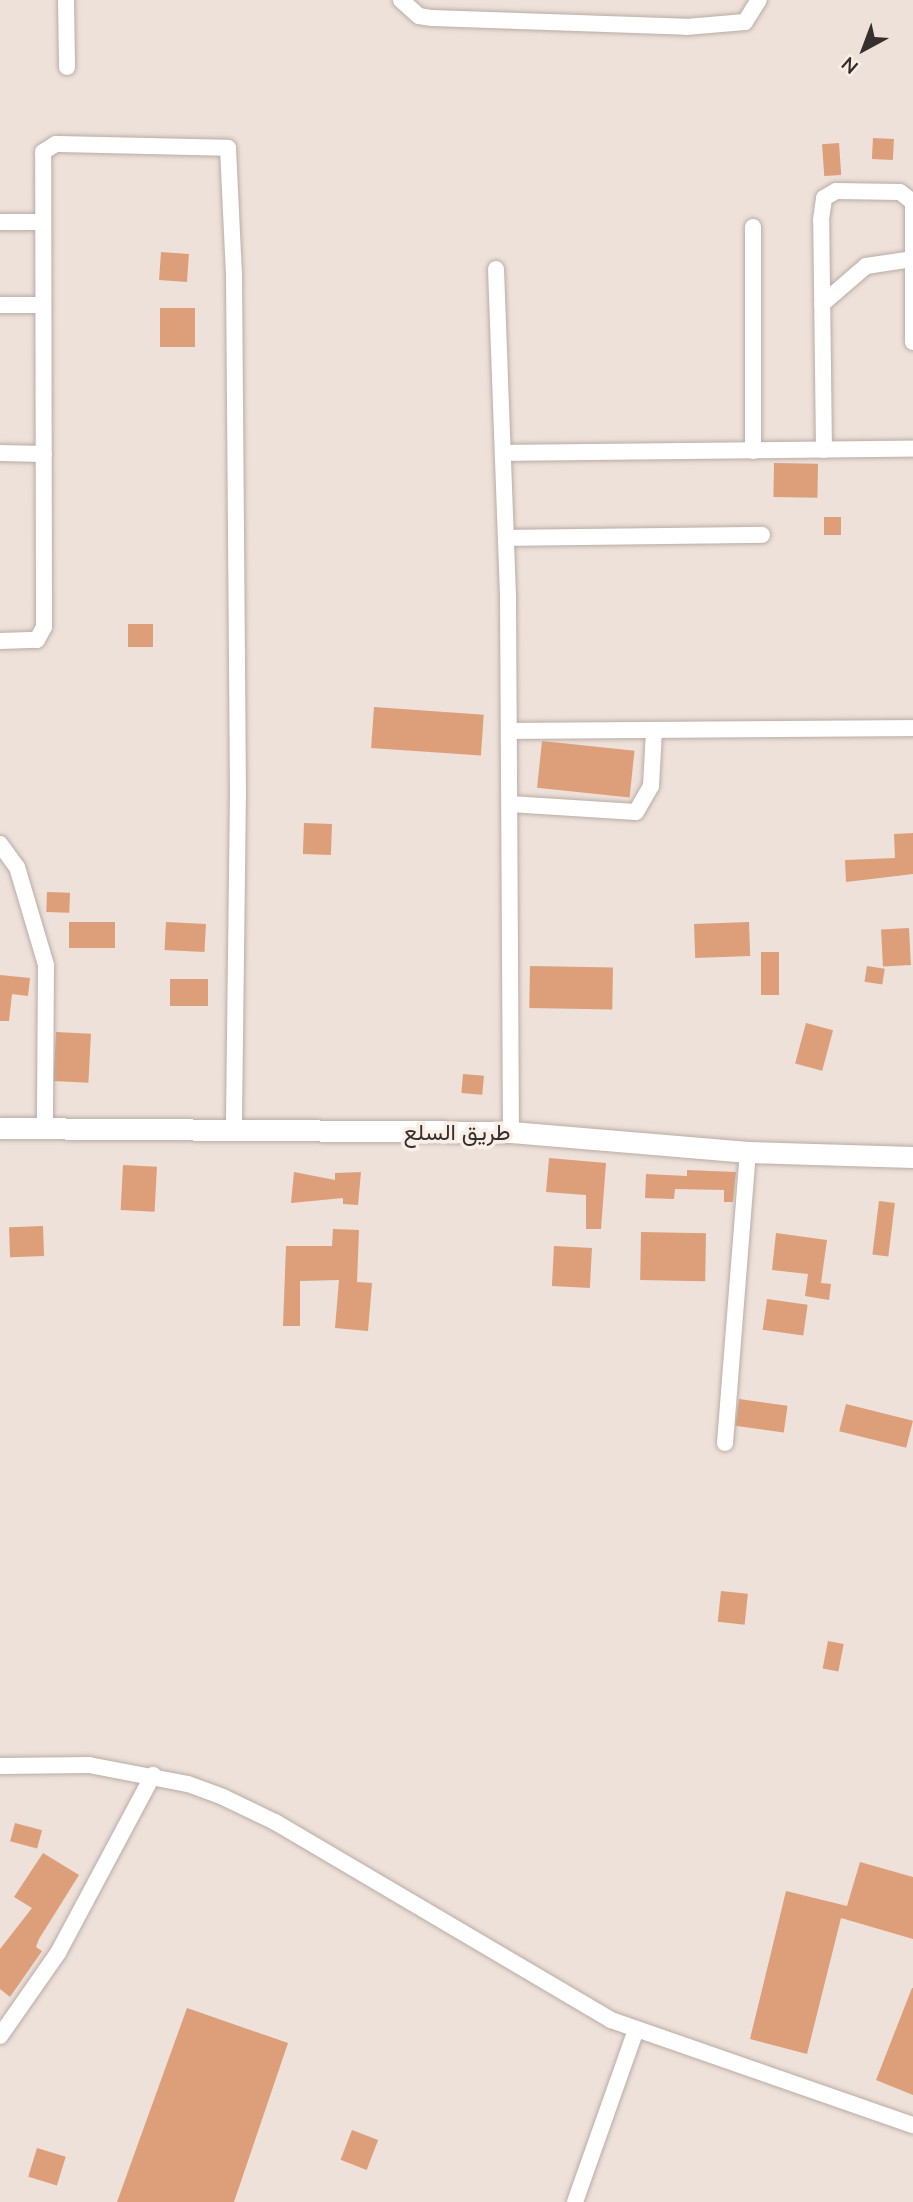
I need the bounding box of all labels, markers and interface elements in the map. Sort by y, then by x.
north arrow [829,14,899,84]
text: N [836,50,864,79]
street label: طريق السلع [403,1119,511,1147]

